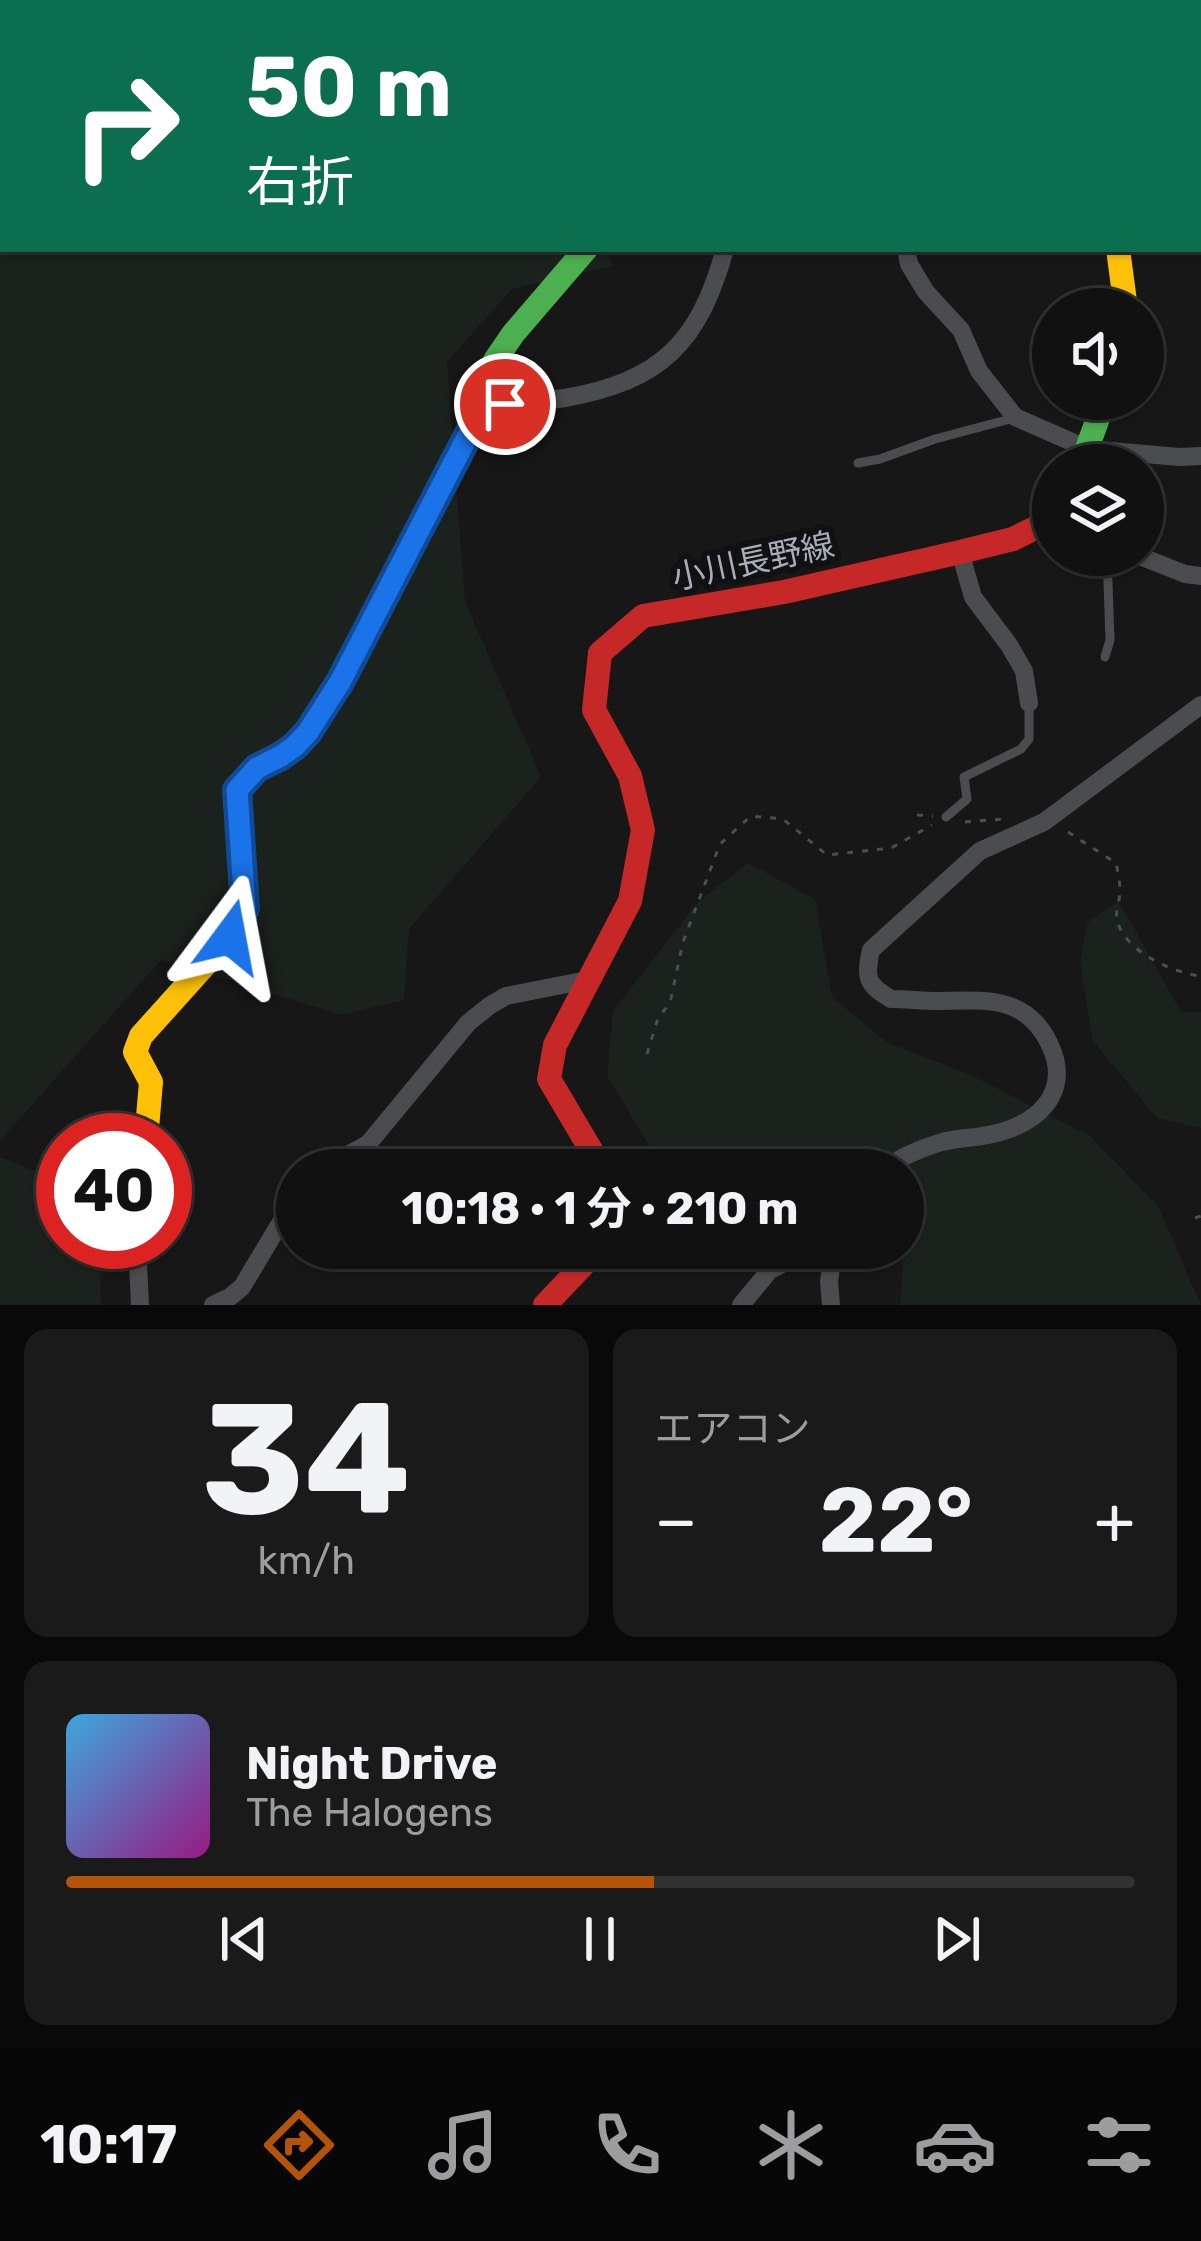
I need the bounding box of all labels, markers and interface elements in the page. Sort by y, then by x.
text: 50 m [246,37,452,137]
icon: right [48,48,204,204]
text: 右折 [246,151,354,215]
map controls [1032,288,1164,576]
button: sound [1032,288,1164,420]
pin [454,353,556,455]
icon: arrive [472,371,538,437]
button: layers [1032,444,1164,576]
street label: 小川長野線 [668,525,838,597]
position arrow [167,874,293,1000]
speed limit sign: 40 [36,1113,192,1269]
text: 10:18 · 1 分 · 210 m [402,1182,798,1235]
text: 34 [202,1367,411,1552]
text: エアコン [655,1406,811,1452]
text: 22° [819,1467,973,1574]
text: − [655,1481,697,1560]
text: + [1094,1481,1135,1560]
text: km/h [258,1538,355,1584]
text: Night Drive [246,1737,498,1790]
text: The Halogens [246,1790,493,1836]
icon: previous [211,1906,277,1972]
icon: pause [567,1906,633,1972]
icon: next [924,1906,990,1972]
icon: directions [257,2103,341,2187]
icon: music [421,2103,505,2187]
icon: phone [585,2103,669,2187]
icon: climate [749,2103,833,2187]
icon: car [913,2103,997,2187]
icon: filters [1077,2103,1161,2187]
text: 10:17 [40,2113,177,2177]

